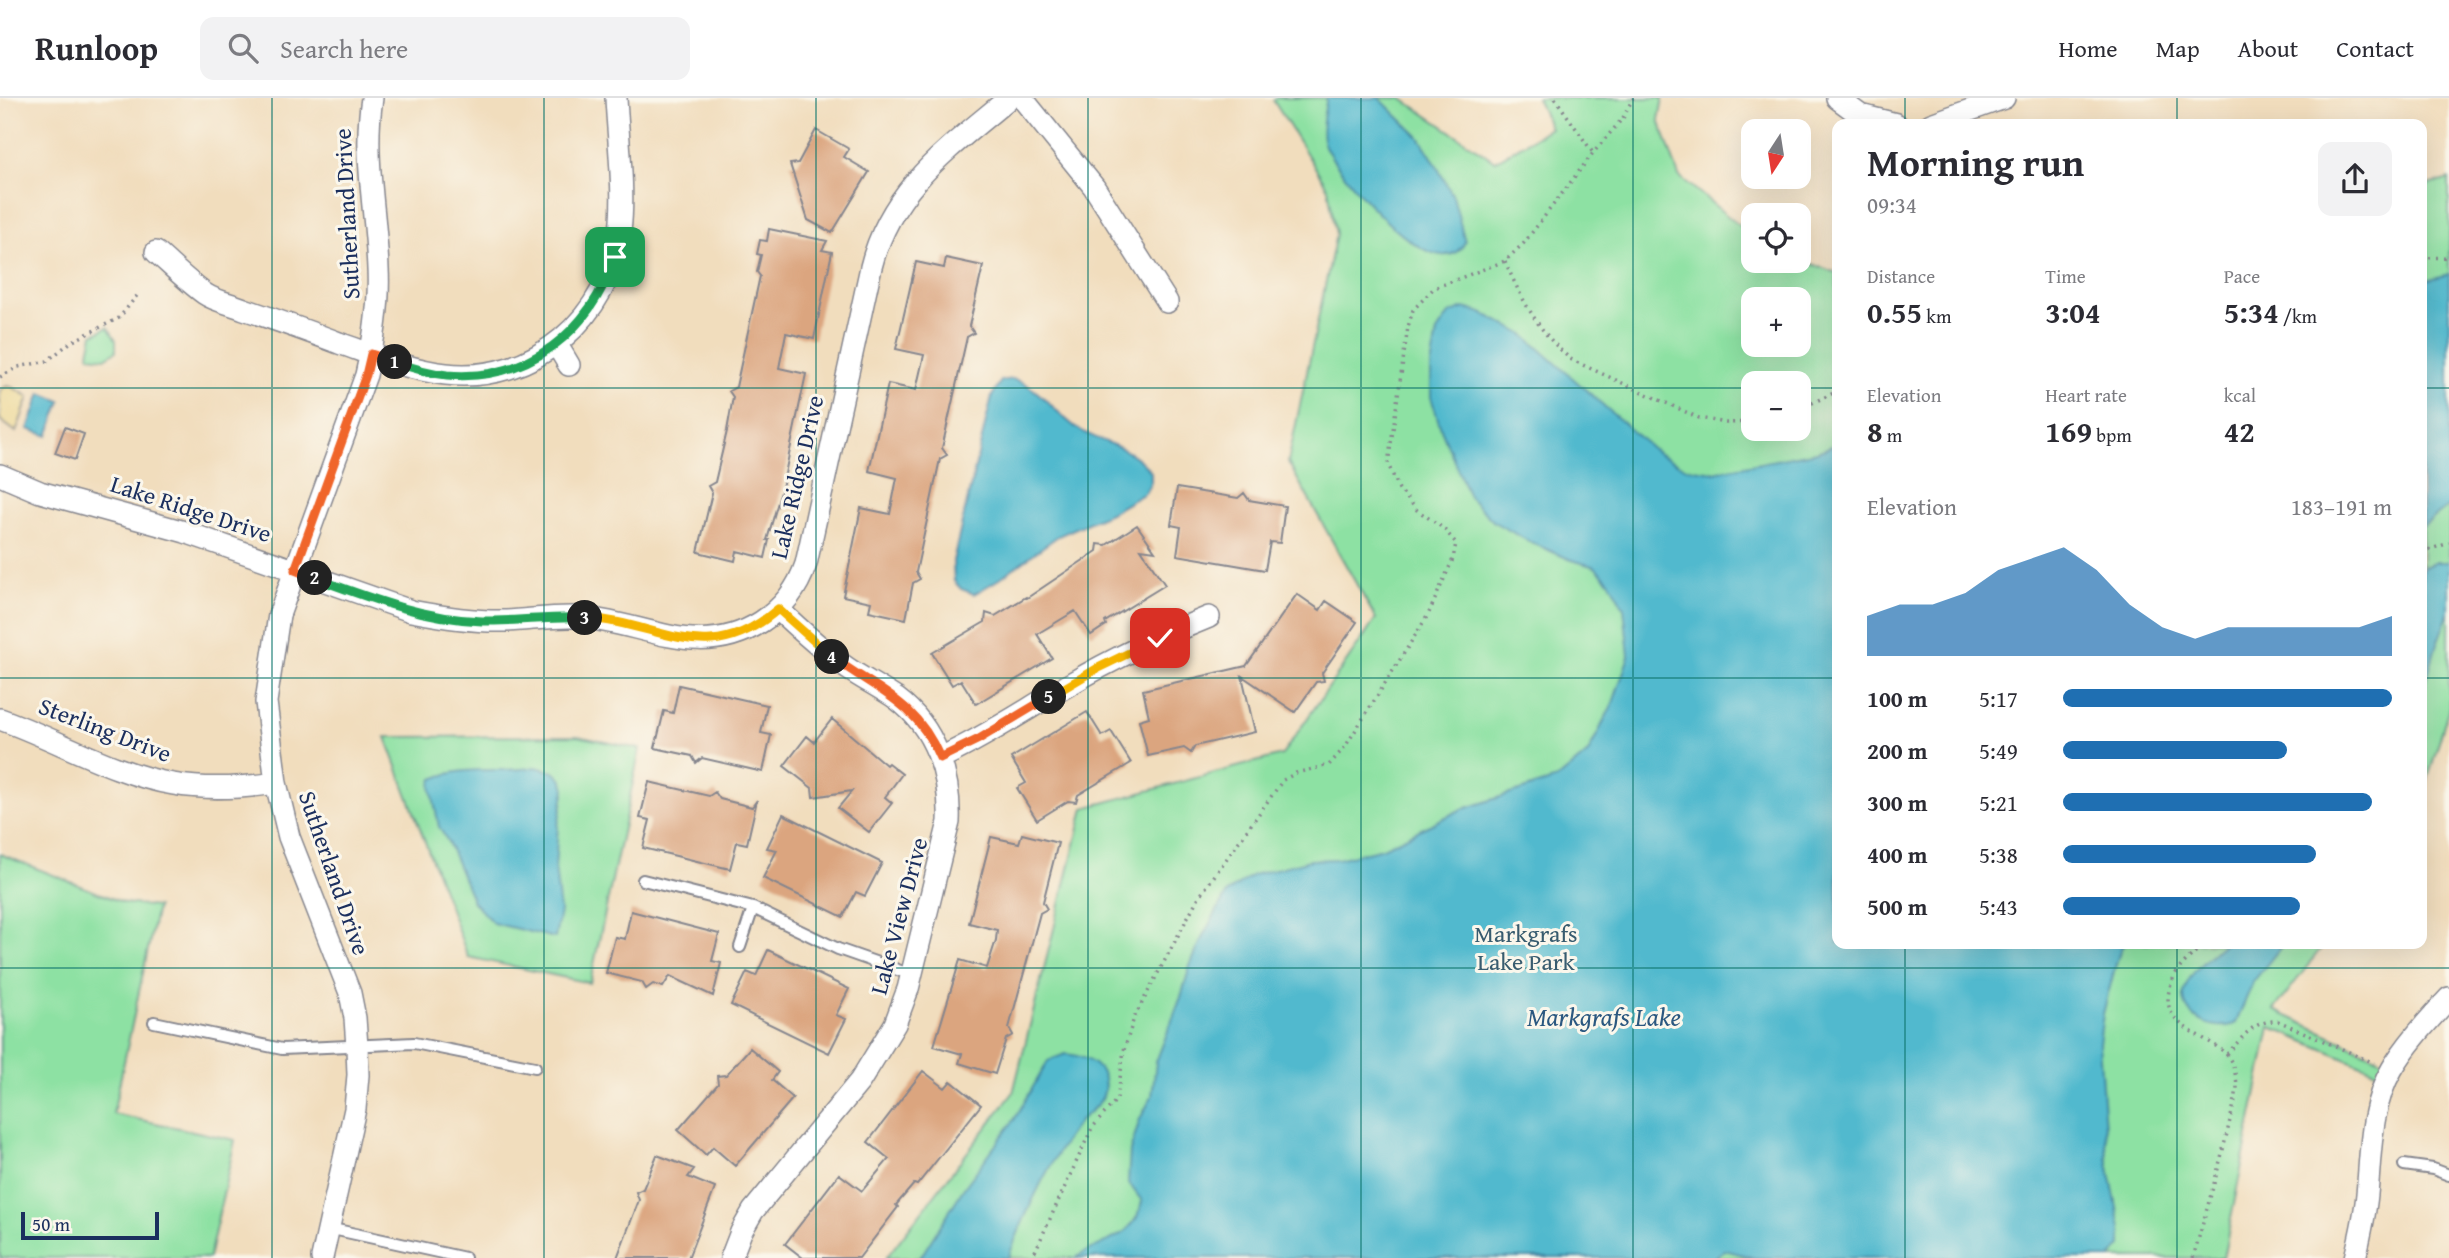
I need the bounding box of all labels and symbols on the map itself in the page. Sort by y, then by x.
north arrow [1741,119,1811,189]
street label: Sutherland Drive [325,128,368,300]
pin [585,227,645,287]
pin: 1 [378,344,412,380]
street label: Lake Ridge Drive [761,392,832,562]
street label: Lake Ridge Drive [106,466,276,551]
pin: 2 [298,560,332,596]
pin: 3 [568,601,602,636]
pin [1130,608,1190,668]
pin: 4 [814,640,850,674]
pin: 5 [1032,680,1066,714]
street label: Sterling Drive [34,688,177,771]
street label: Sutherland Drive [290,786,379,960]
street label: Lake View Drive [861,833,936,998]
park label: Markgrafs Lake Park [1474,916,1578,979]
water label: Markgrafs Lake [1527,997,1681,1036]
scale bar [21,1209,159,1241]

